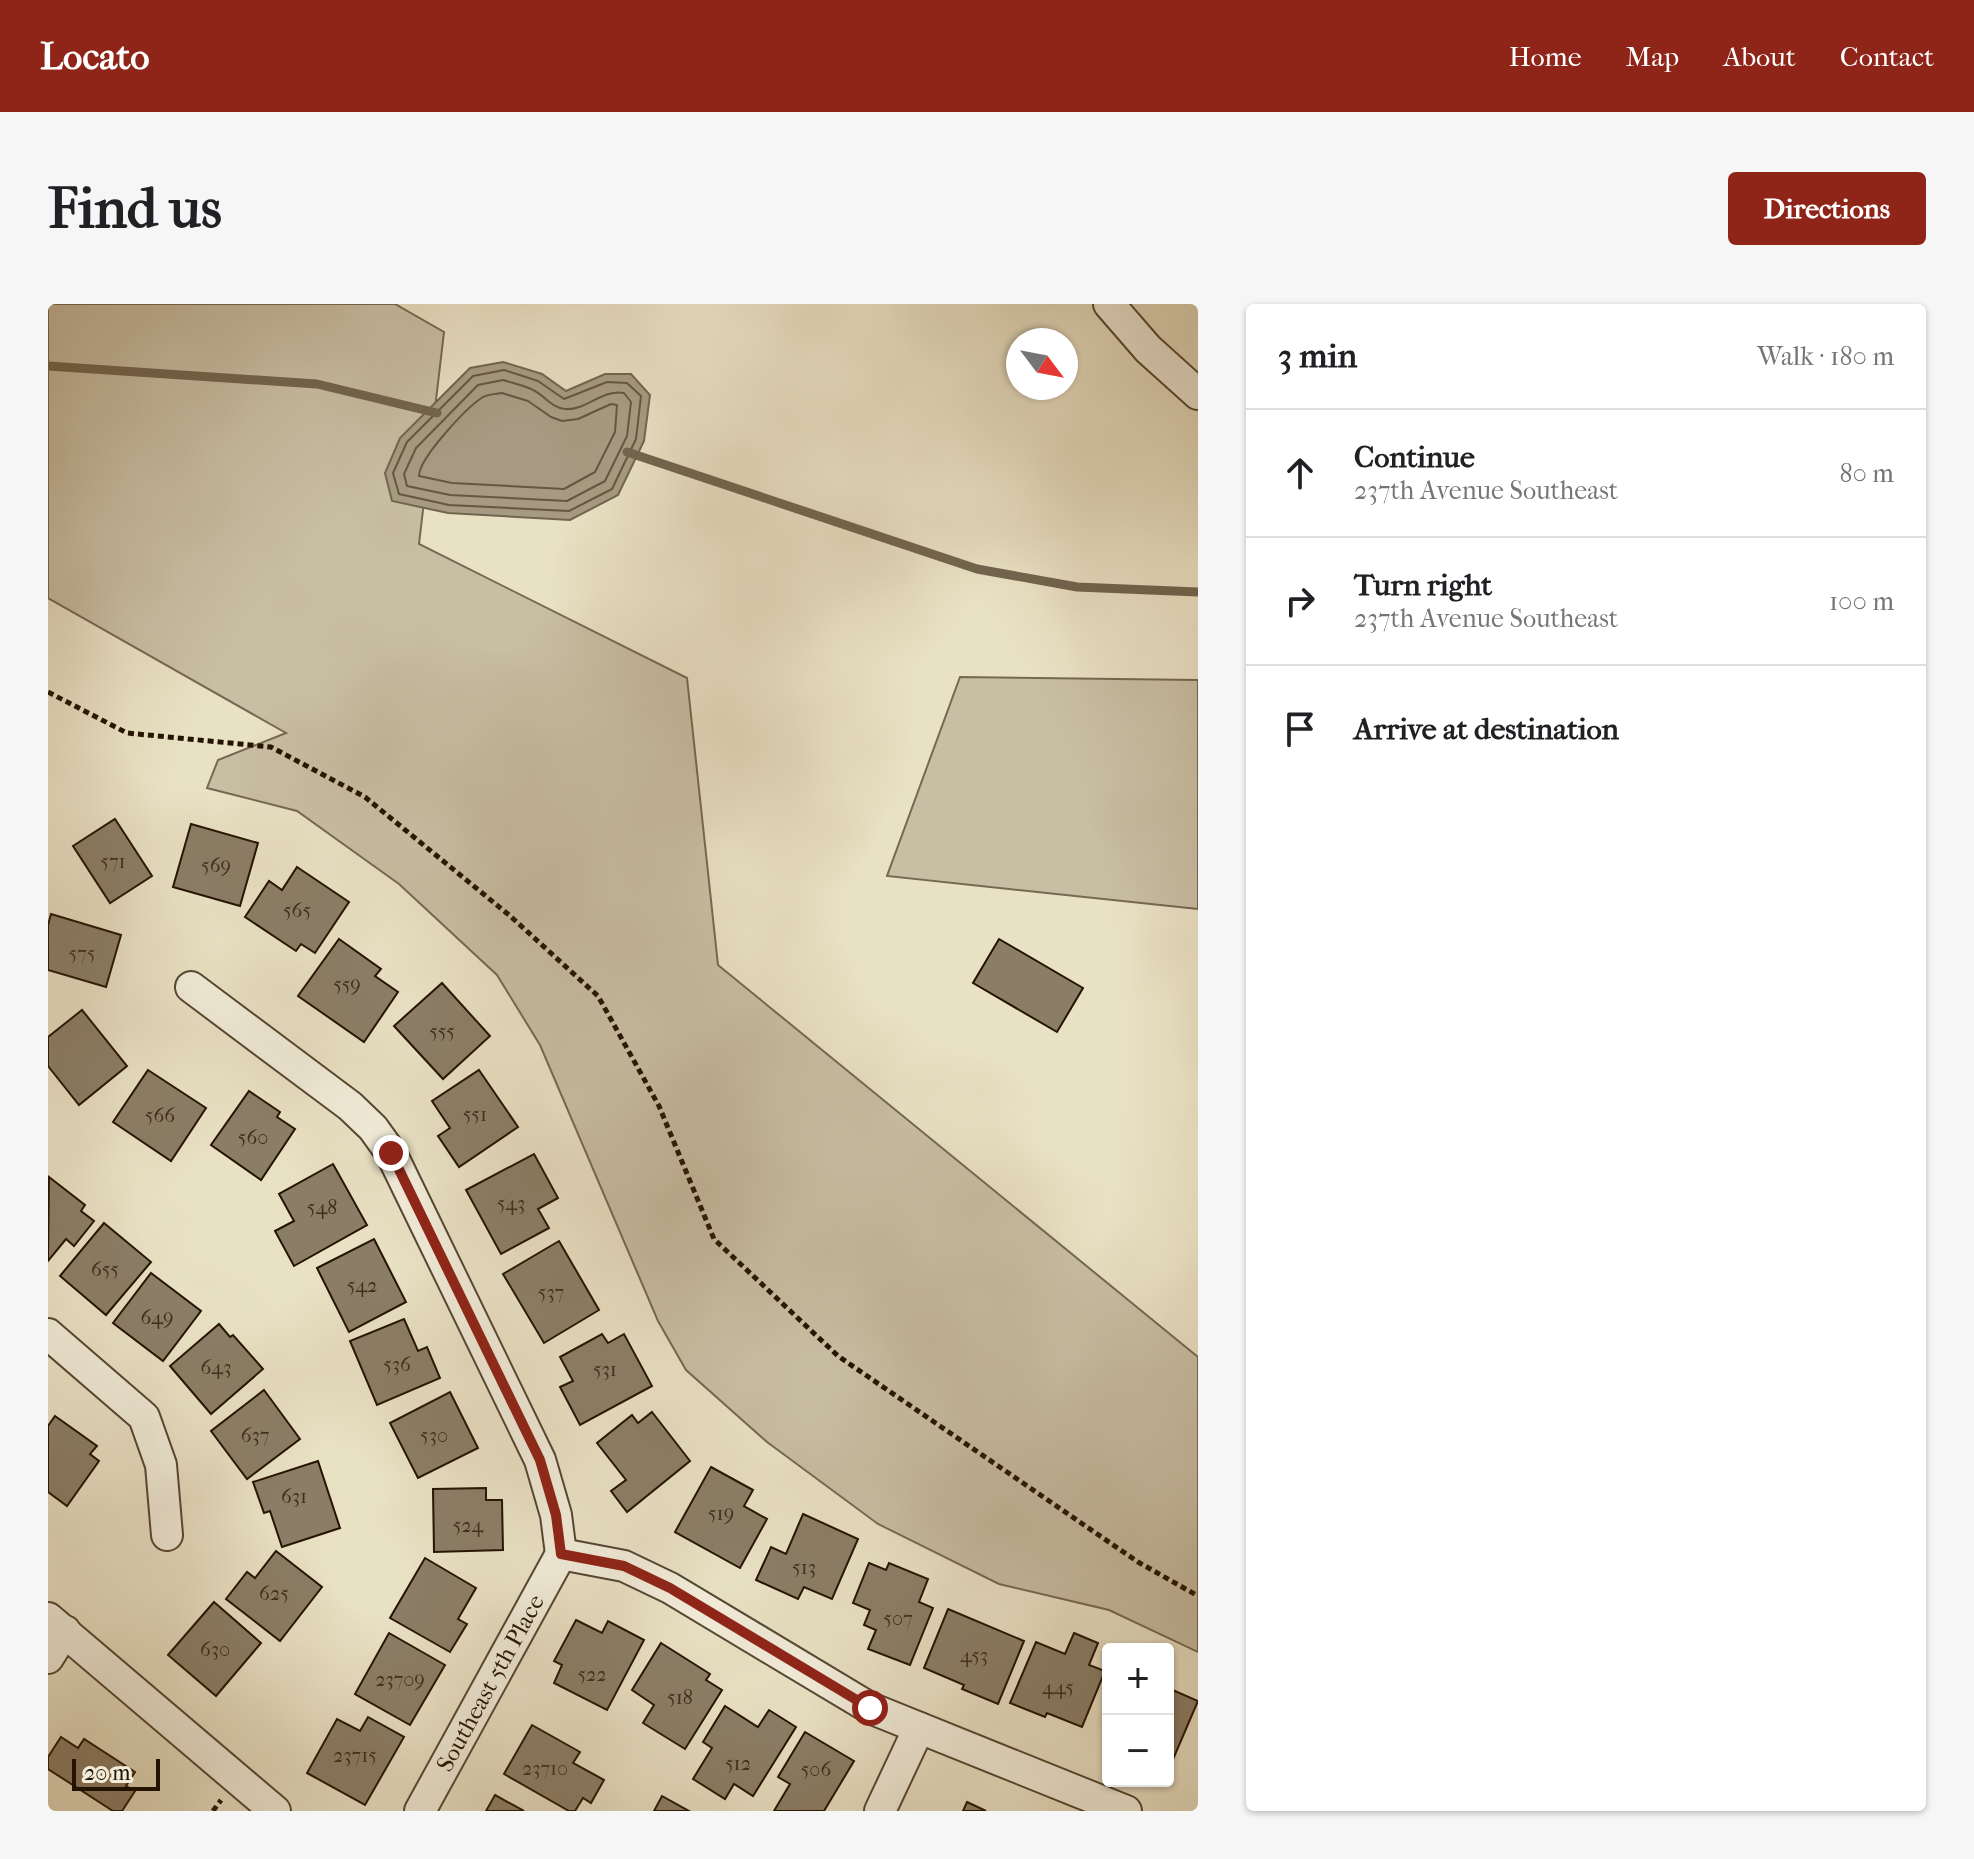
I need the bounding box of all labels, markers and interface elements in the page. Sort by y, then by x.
text: Locato [40,34,150,79]
text: Home [1509,40,1582,73]
text: Map [1626,40,1679,73]
text: About [1723,40,1796,73]
text: Contact [1840,40,1934,73]
button: Directions [1728,172,1926,245]
text: Find us [48,176,222,241]
north arrow [1006,328,1078,400]
text: 3 min [1278,336,1357,376]
text: Walk · 180 m [1757,341,1894,372]
text: Continue [1354,440,1475,475]
icon: ahead [1278,451,1322,495]
text: 80 m [1839,458,1894,489]
text: 237th Avenue Southeast [1354,475,1618,506]
text: Turn right [1354,568,1492,603]
icon: right [1278,579,1322,623]
text: 100 m [1829,586,1894,617]
text: 237th Avenue Southeast [1354,603,1618,634]
icon: arrive [1278,707,1322,751]
text: Arrive at destination [1354,712,1619,747]
house number: 571 [100,850,126,873]
house number: 569 [201,854,231,877]
house number: 565 [283,899,311,922]
house number: 575 [69,942,95,965]
house number: 559 [333,973,361,996]
house number: 555 [429,1020,455,1043]
house number: 551 [463,1103,487,1126]
house number: 566 [145,1104,175,1127]
house number: 560 [238,1126,268,1149]
route end [373,1135,409,1171]
house number: 543 [497,1192,525,1215]
house number: 548 [307,1196,337,1219]
house number: 655 [91,1258,119,1281]
house number: 542 [347,1274,377,1297]
house number: 537 [538,1281,565,1304]
house number: 649 [140,1306,174,1329]
house number: 536 [383,1353,411,1376]
house number: 643 [201,1356,231,1379]
house number: 531 [593,1358,617,1381]
house number: 637 [241,1424,270,1447]
house number: 530 [420,1424,448,1447]
house number: 631 [281,1485,307,1508]
house number: 519 [708,1502,734,1525]
house number: 524 [453,1514,485,1537]
house number: 513 [792,1556,816,1579]
house number: 625 [259,1582,289,1605]
street label: Southeast 5th Place [430,1589,550,1776]
house number: 507 [883,1607,913,1630]
house number: 630 [200,1638,230,1661]
map controls [1102,1643,1174,1787]
button: + [1102,1643,1174,1715]
house number: 453 [960,1644,988,1667]
house number: 522 [577,1663,607,1686]
house number: 23709 [375,1668,425,1691]
house number: 445 [1042,1676,1074,1699]
house number: 518 [667,1686,693,1709]
route start [852,1690,888,1726]
button: − [1102,1715,1174,1787]
house number: 23715 [333,1744,377,1767]
house number: 512 [725,1752,751,1775]
scale bar [72,1755,160,1791]
house number: 23710 [522,1757,568,1780]
house number: 506 [801,1758,831,1781]
text: 20 m [84,1760,130,1786]

